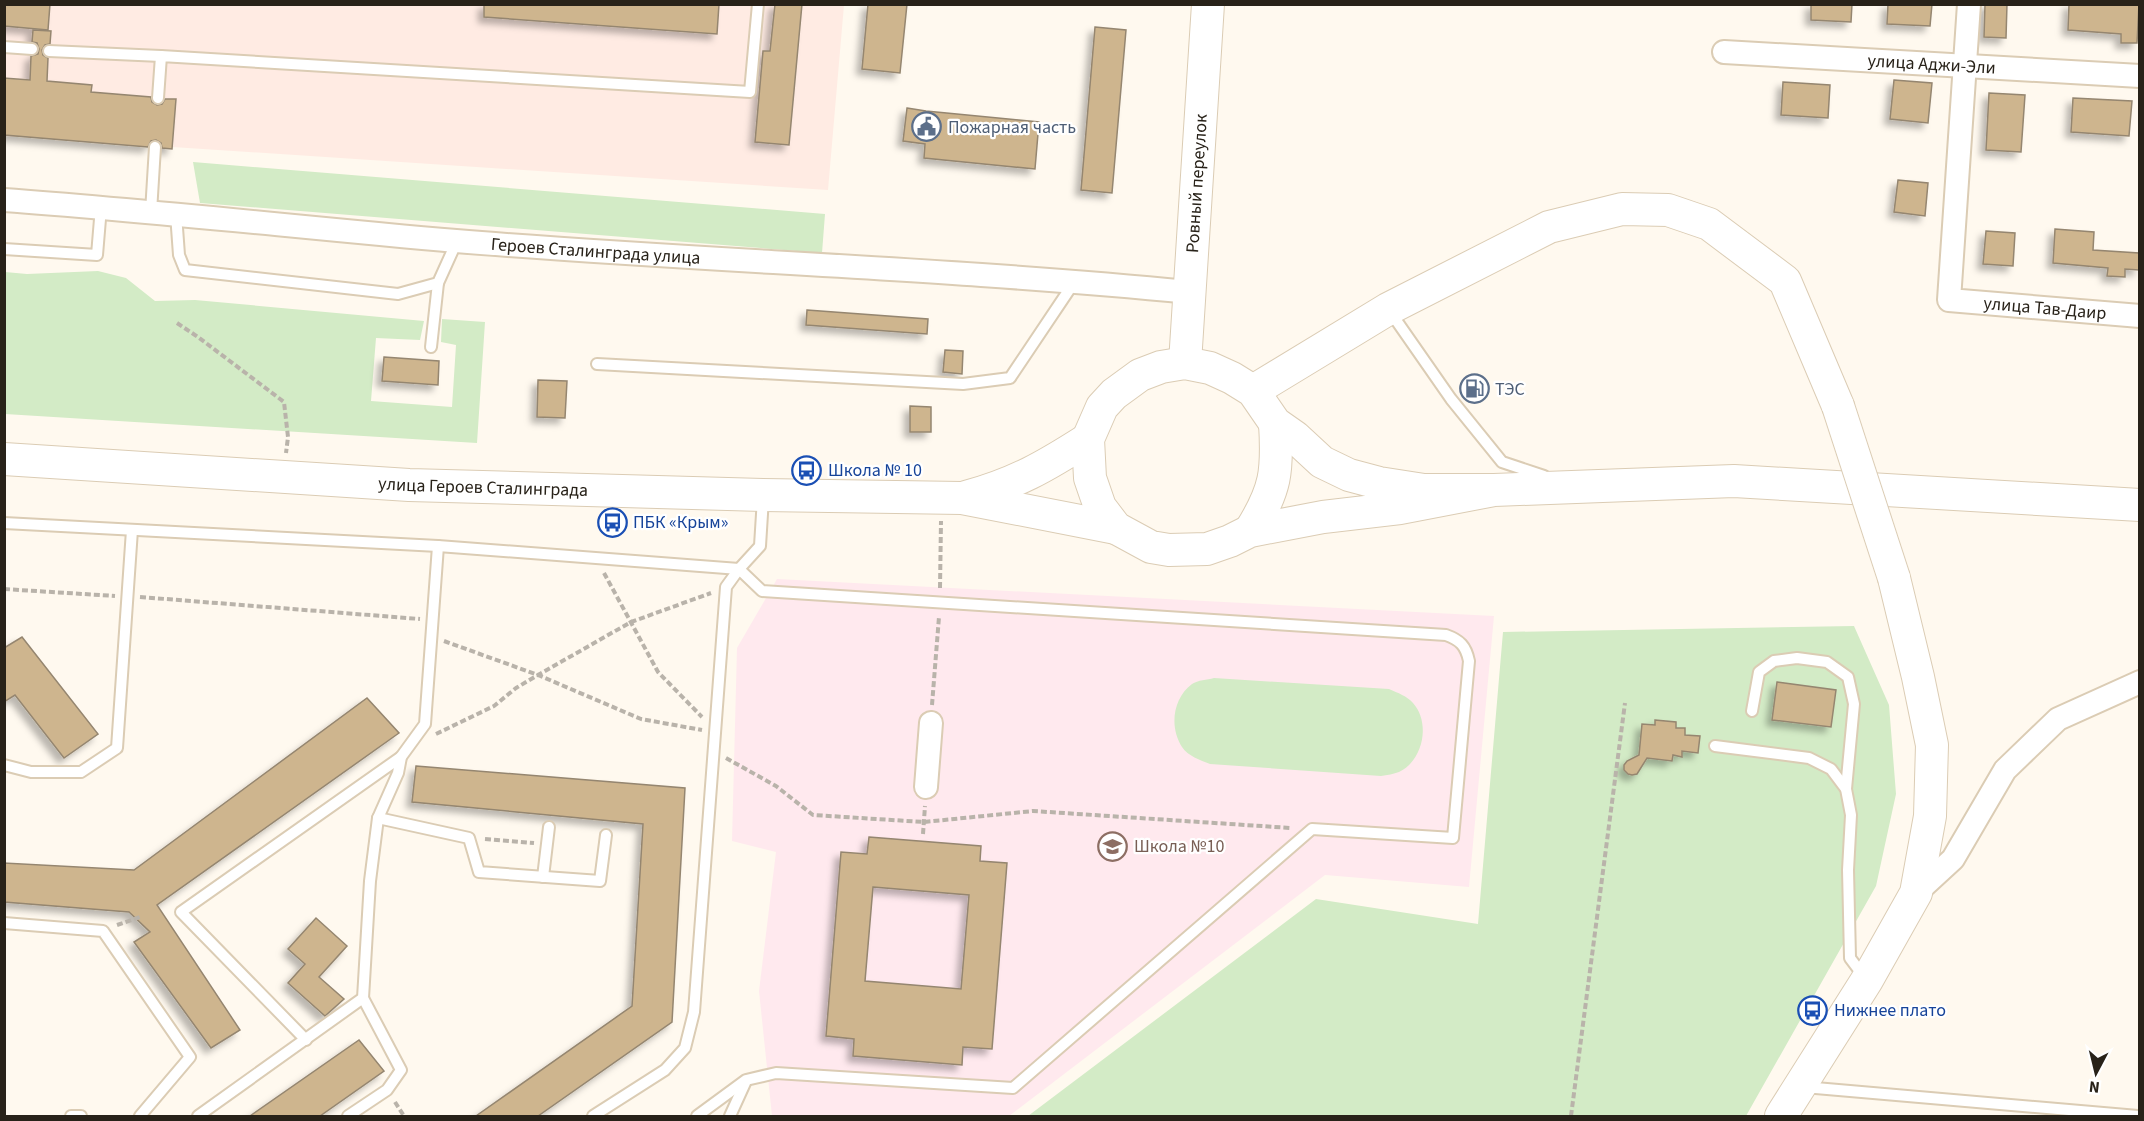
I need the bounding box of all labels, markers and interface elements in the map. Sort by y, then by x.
street label: улица Аджи-Эли [1867,48,1996,80]
public building icon: Пожарная часть [911,111,943,143]
street label: Ровный переулок [1180,113,1213,254]
place label: Пожарная часть [948,115,1076,140]
street label: Героев Сталинграда улица [490,231,701,270]
street label: улица Тав-Даир [1982,290,2107,326]
fuel station icon: ТЭС [1458,373,1490,405]
place label: ТЭС [1495,377,1525,402]
bus stop icon: Школа № 10 [791,454,823,486]
place label: Школа № 10 [828,458,922,483]
street label: улица Героев Сталинграда [377,471,588,503]
bus stop icon: ПБК «Крым» [596,506,628,538]
place label: ПБК «Крым» [633,510,728,535]
school or university icon: Школа №10 [1097,830,1129,862]
place label: Школа №10 [1134,834,1224,859]
bus stop icon: Нижнее плато [1797,994,1829,1026]
place label: Нижнее плато [1834,998,1946,1023]
north arrow [2066,1043,2126,1103]
text: N [2088,1075,2101,1098]

